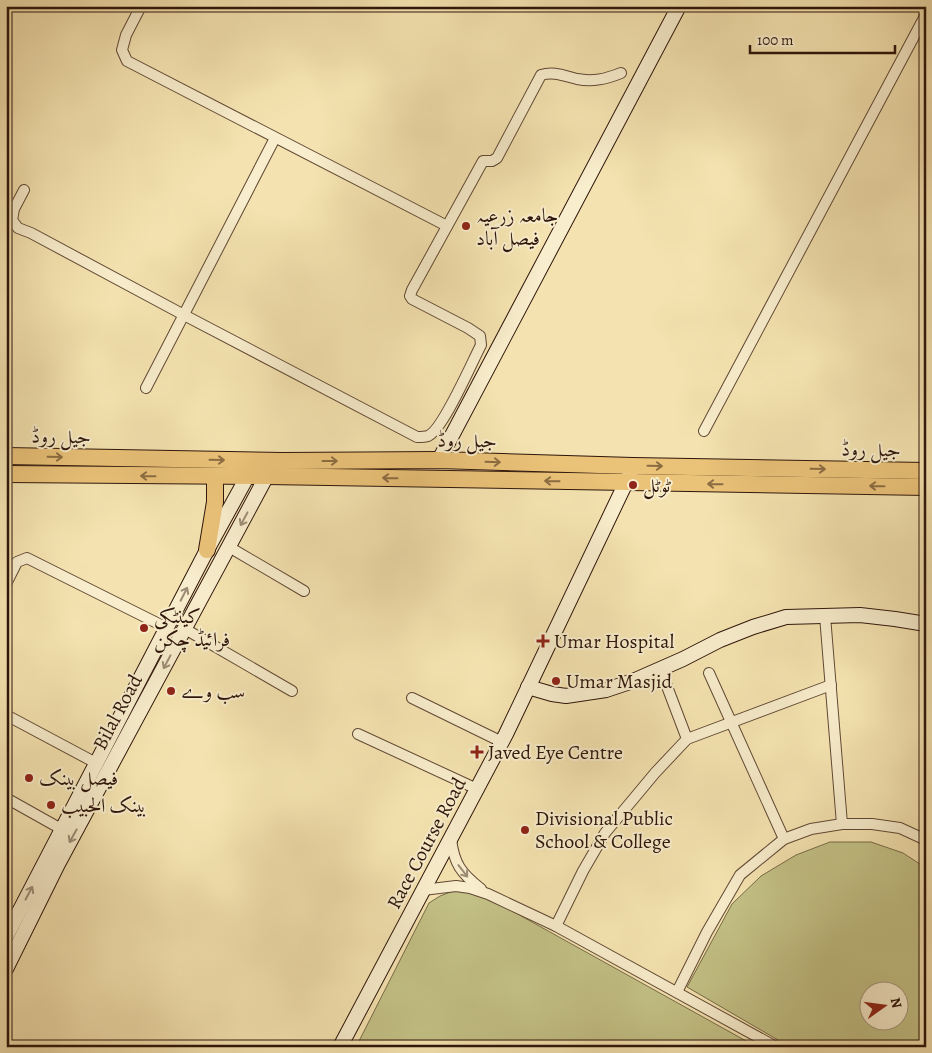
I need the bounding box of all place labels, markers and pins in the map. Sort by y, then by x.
place label: جامعہ زرعیہ فیصل آباد [476,202,558,253]
marker: جامعہ زرعیہ فیصل آباد [460,220,472,232]
place label: ٹوٹل [643,472,672,500]
marker: ٹوٹل [627,479,639,491]
place label: کینٹکی فرائیڈ چکن [154,603,230,653]
marker: کینٹکی فرائیڈ چکن [138,622,150,634]
place label: Umar Hospital [554,628,675,655]
marker: Umar Hospital [536,634,550,648]
place label: Umar Masjid [566,668,673,695]
marker: Umar Masjid [550,675,562,687]
place label: سب وے [181,678,245,705]
marker: سب وے [165,685,177,697]
place label: Javed Eye Centre [488,739,623,766]
marker: Javed Eye Centre [470,745,484,759]
place label: فیصل بینک [39,765,118,793]
marker: فیصل بینک [23,772,35,784]
place label: بينک الحبيب [61,792,146,819]
marker: بينک الحبيب [45,799,57,811]
place label: Divisional Public School & College [535,805,673,855]
marker: Divisional Public School & College [519,824,531,836]

